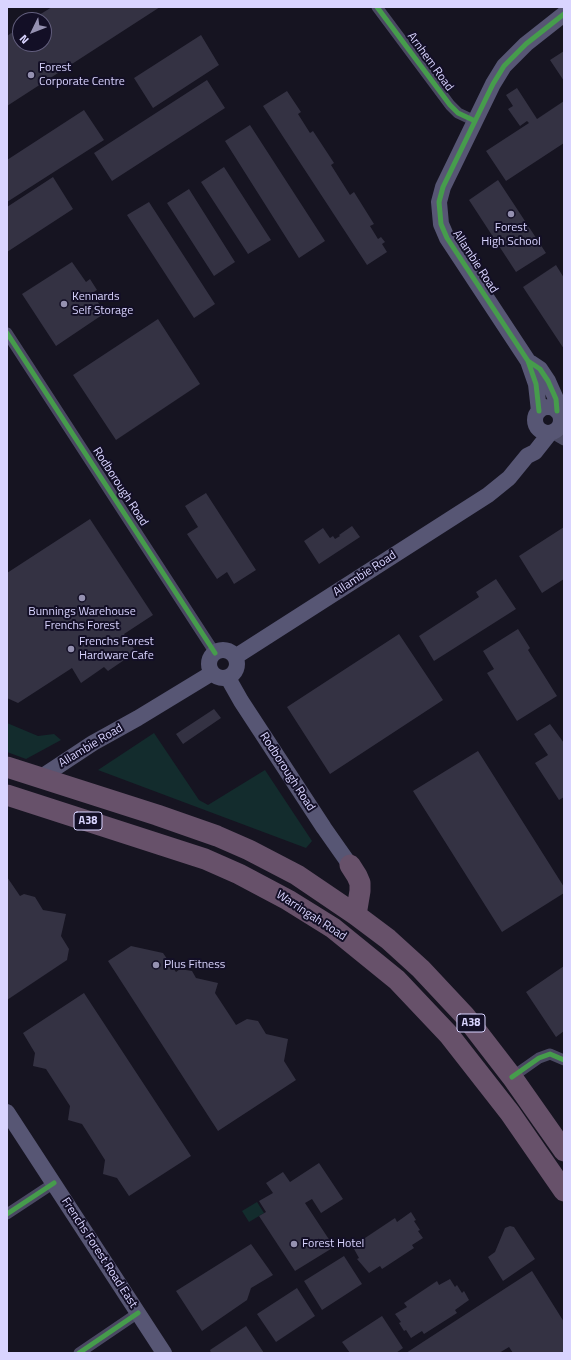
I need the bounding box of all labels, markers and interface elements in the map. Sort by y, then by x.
north arrow [12,12,52,52]
street label: Arnhem Road [404,30,456,94]
text: N [16,31,32,48]
place label: Forest Corporate Centre [39,61,125,89]
marker: Forest Corporate Centre [26,70,36,80]
marker: Forest High School [506,209,516,219]
place label: Forest High School [481,221,541,249]
street label: Allambie Road [449,228,501,296]
place label: Kennards Self Storage [72,290,133,318]
marker: Kennards Self Storage [59,299,69,309]
street label: Rodborough Road [89,445,151,529]
street label: Allambie Road [331,548,399,600]
marker: Bunnings Warehouse Frenchs Forest [77,593,87,603]
place label: Bunnings Warehouse Frenchs Forest [28,605,136,633]
place label: Frenchs Forest Hardware Cafe [79,635,154,663]
marker: Frenchs Forest Hardware Cafe [66,644,76,654]
street label: Allambie Road [56,721,126,771]
street label: Rodborough Road [256,730,318,814]
road number: A38 [74,812,102,830]
street label: Warringah Road [273,888,349,944]
place label: Plus Fitness [164,958,225,972]
marker: Plus Fitness [151,960,161,970]
road number: A38 [457,1014,485,1032]
street label: Frenchs Forest Road East [58,1195,140,1311]
place label: Forest Hotel [302,1237,364,1251]
marker: Forest Hotel [289,1239,299,1249]

